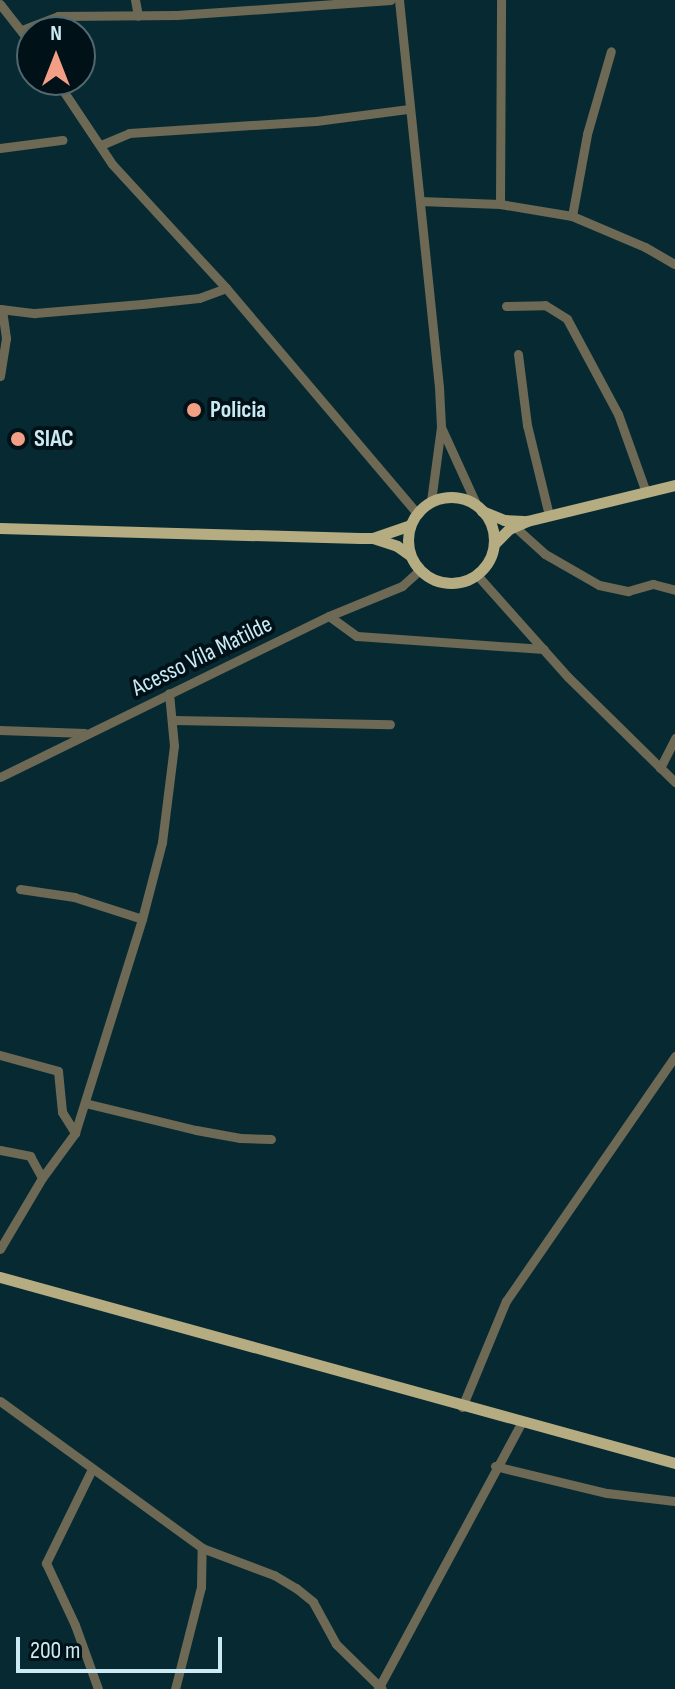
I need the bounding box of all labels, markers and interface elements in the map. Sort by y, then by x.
north arrow [16,16,96,96]
text: N [50,20,62,47]
place label: Policia [210,396,266,424]
marker: Policia [185,401,203,419]
place label: SIAC [34,425,74,453]
marker: SIAC [9,430,27,448]
street label: Acesso Vila Matilde [127,610,277,702]
scale bar [20,1621,226,1671]
text: 200 m [30,1636,81,1665]

